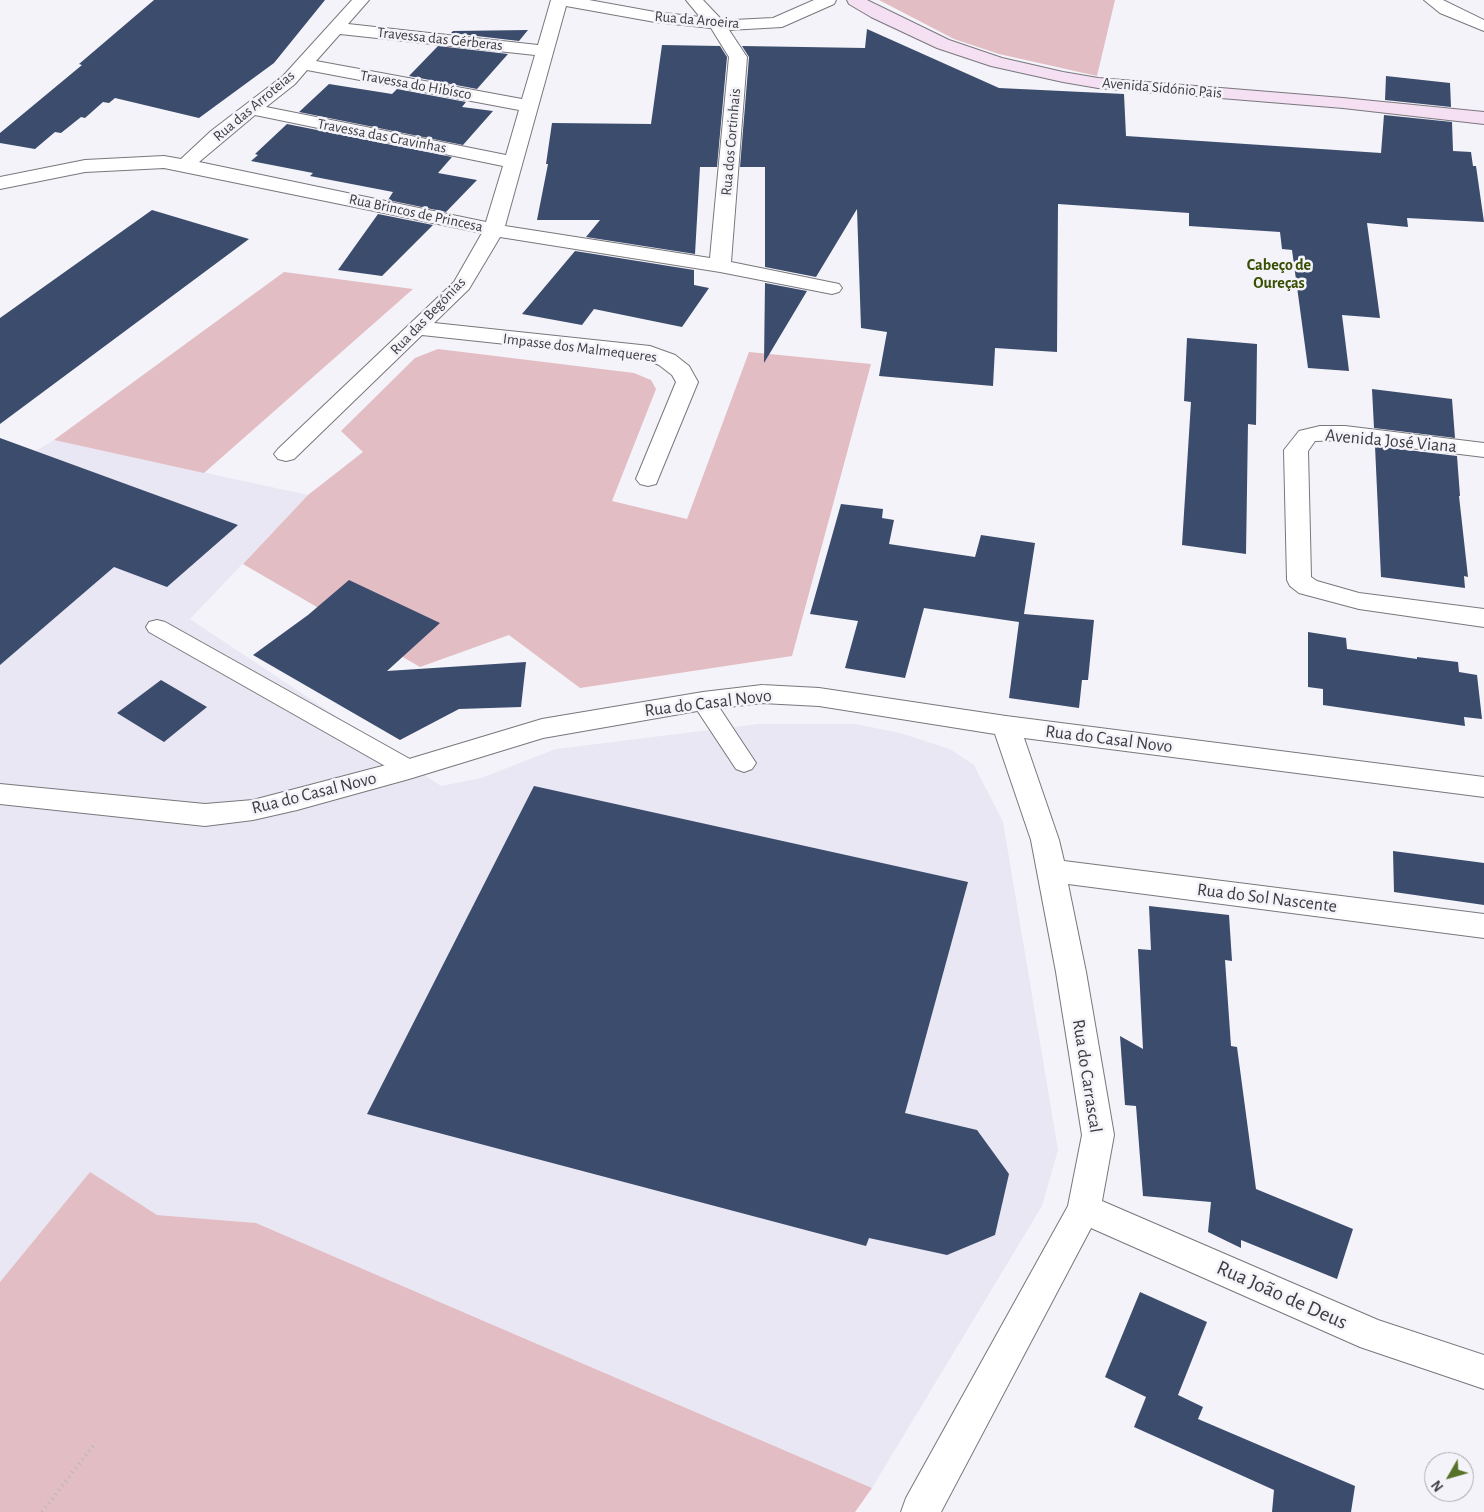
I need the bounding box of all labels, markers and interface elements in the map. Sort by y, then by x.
street label: Rua da Aroeira [654,7,740,33]
street label: Travessa das Gérberas [376,23,504,55]
street label: Travessa do Hibísco [359,66,473,104]
street label: Rua das Arroteias [210,67,298,145]
street label: Avenida Sidónio Pais [1101,74,1223,102]
street label: Rua dos Cortinhais [717,87,745,197]
street label: Travessa das Cravinhas [316,115,448,157]
street label: Rua Brincos de Princesa [347,190,485,236]
district label: Cabeço de Oureças [1247,255,1311,293]
street label: Rua das Begónias [386,273,470,359]
street label: Impasse dos Malmequeres [502,330,658,366]
street label: Avenida José Viana [1324,424,1458,458]
street label: Rua do Casal Novo [643,684,773,722]
street label: Rua do Casal Novo [1044,720,1174,758]
street label: Rua do Casal Novo [249,767,379,819]
street label: Rua do Sol Nascente [1196,879,1338,917]
street label: Rua do Carrascal [1067,1018,1107,1134]
street label: Rua João de Deus [1213,1255,1351,1335]
north arrow [1424,1452,1474,1502]
text: N [1429,1477,1446,1494]

